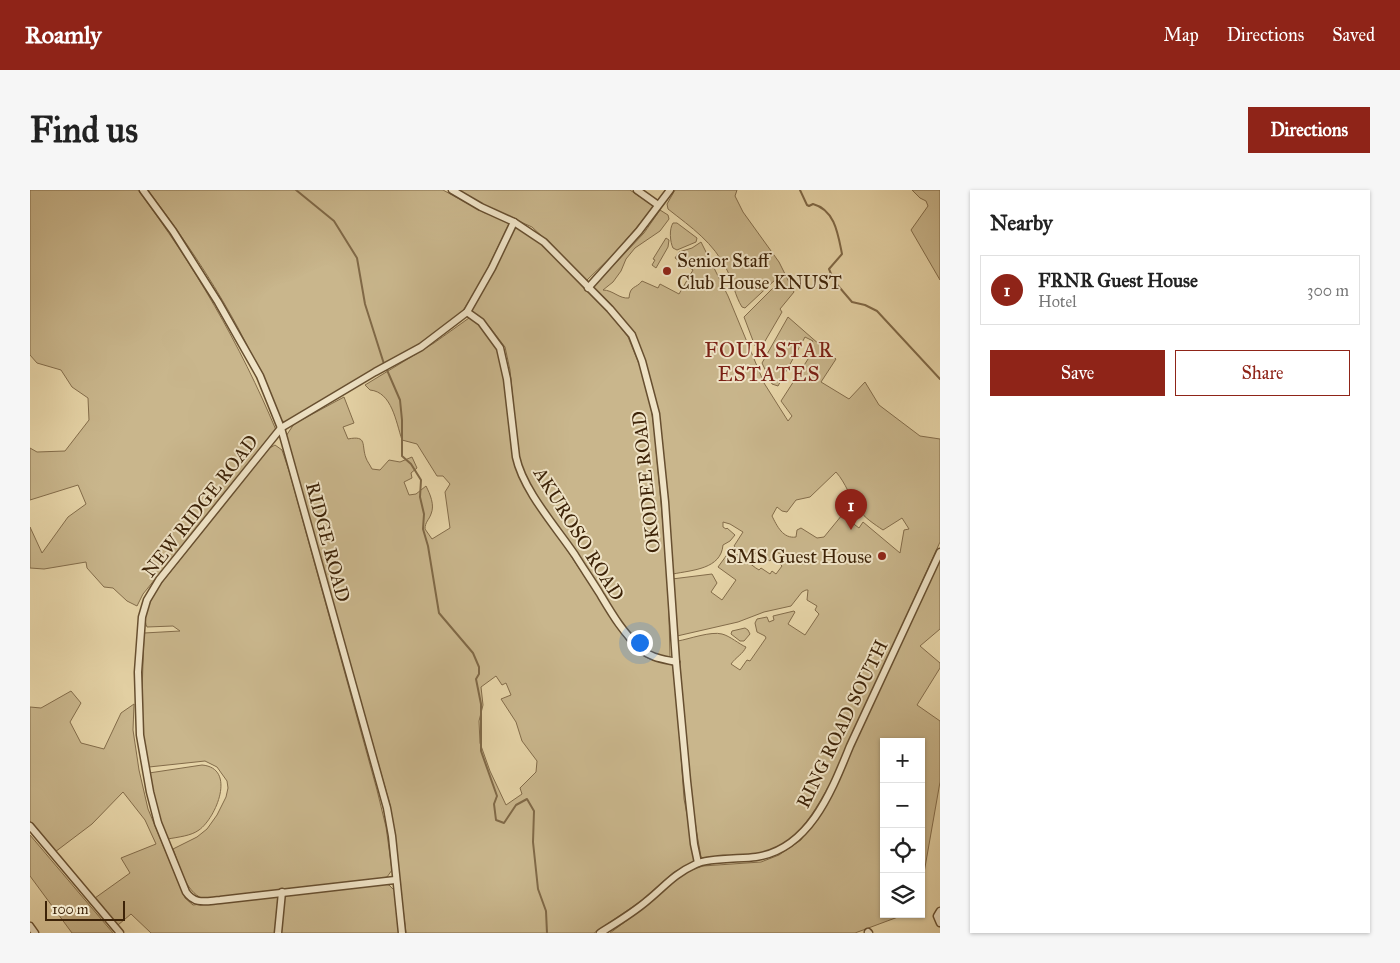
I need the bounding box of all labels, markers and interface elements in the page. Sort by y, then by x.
text: Roamly [25,20,102,50]
text: Map [1163,24,1199,46]
text: Directions [1227,24,1304,46]
text: Saved [1332,24,1375,46]
button: Directions [1248,107,1370,153]
text: Find us [30,109,138,152]
text: Nearby [990,210,1053,236]
place label: Senior Staff Club House KNUST [677,249,842,294]
marker: Senior Staff Club House KNUST [661,265,673,277]
text: FRNR Guest House [1038,269,1198,292]
text: 1 [1004,281,1010,300]
text: 300 m [1307,281,1349,300]
text: Hotel [1038,292,1076,311]
district label: FOUR STAR ESTATES [704,337,834,387]
button: Save [990,350,1165,396]
button: Share [1175,350,1350,396]
street label: OKODEE ROAD [627,410,665,554]
street label: NEW RIDGE ROAD [137,430,263,582]
street label: AKUROSO ROAD [528,462,629,605]
street label: RIDGE ROAD [301,480,355,604]
pin: 1 [835,489,867,530]
place label: SMS Guest House [726,545,872,568]
marker: SMS Guest House [876,550,888,562]
your location [627,630,653,656]
street label: RING ROAD SOUTH [791,636,893,812]
map controls [880,738,925,918]
button: + [880,738,925,783]
button: − [880,783,925,828]
button: locate [880,828,925,873]
button: layers [880,873,925,918]
scale bar [45,898,125,921]
text: 100 m [52,901,89,918]

